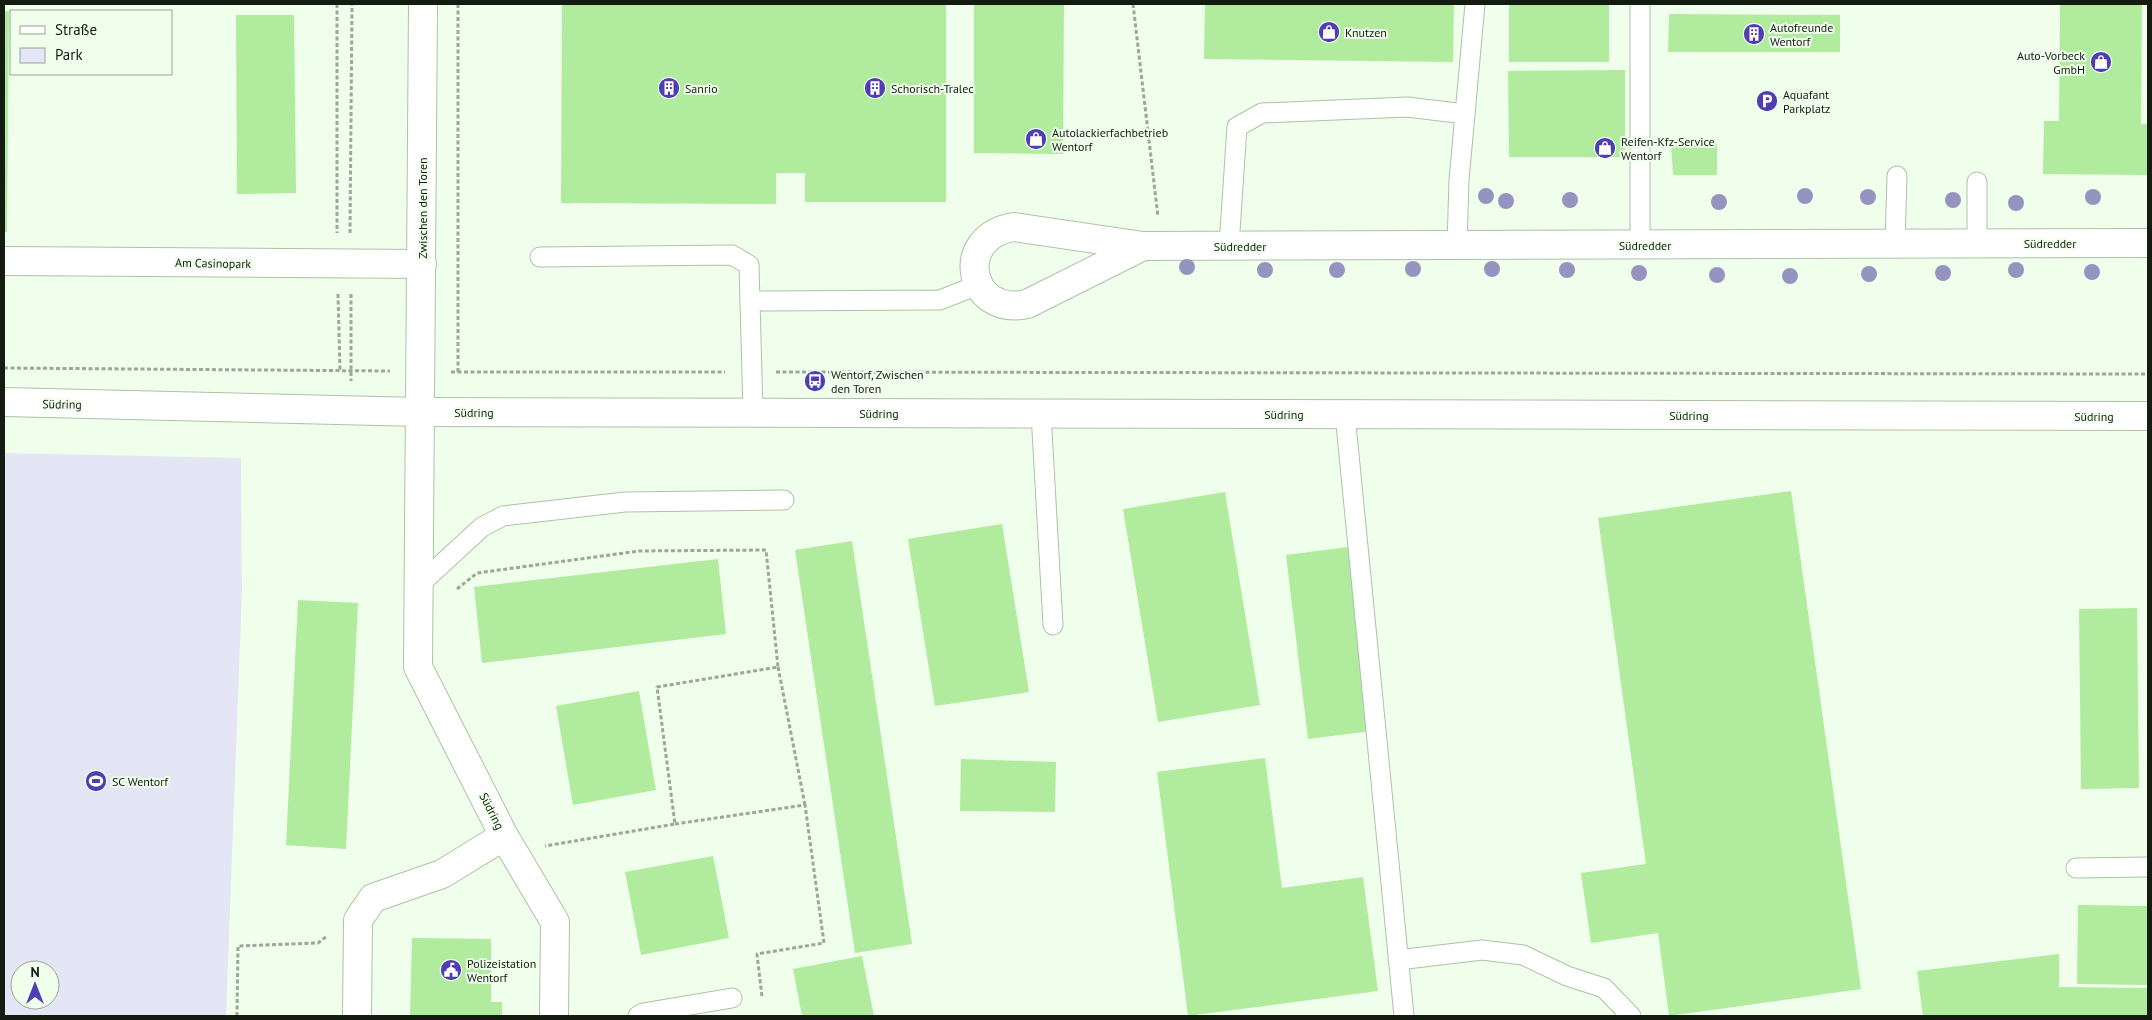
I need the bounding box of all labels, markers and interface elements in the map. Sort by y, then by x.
legend [10,10,172,75]
text: Straße [55,20,97,39]
shop icon: Knutzen [1317,20,1341,44]
place label: Autofreunde Wentorf [1770,20,1833,49]
building icon: Autofreunde Wentorf [1742,22,1766,46]
place label: Knutzen [1345,25,1387,40]
text: Park [55,45,83,64]
place label: Auto-Vorbeck GmbH [2017,48,2085,77]
shop icon: Auto-Vorbeck GmbH [2089,50,2113,74]
building icon: Sanrio [657,76,681,100]
building icon: Schorisch-Tralec [863,76,887,100]
place label: Sanrio [685,81,718,96]
place label: Schorisch-Tralec [891,81,974,96]
place label: Aquafant Parkplatz [1783,87,1830,116]
parking icon: Aquafant Parkplatz [1755,89,1779,113]
place label: Autolackierfachbetrieb Wentorf [1052,125,1168,154]
shop icon: Autolackierfachbetrieb Wentorf [1024,127,1048,151]
place label: Reifen-Kfz-Service Wentorf [1621,134,1715,163]
shop icon: Reifen-Kfz-Service Wentorf [1593,136,1617,160]
street label: Zwischen den Toren [415,157,430,259]
street label: Südredder [2024,236,2076,251]
street label: Südredder [1619,238,1671,253]
street label: Südredder [1214,239,1266,254]
street label: Am Casinopark [175,255,251,271]
place label: Wentorf, Zwischen den Toren [831,367,924,396]
bus stop icon: Wentorf, Zwischen den Toren [803,369,827,393]
street label: Südring [42,396,82,412]
street label: Südring [454,405,494,420]
street label: Südring [859,406,899,421]
street label: Südring [1264,407,1304,422]
street label: Südring [1669,408,1709,423]
street label: Südring [2074,409,2114,424]
sports icon: SC Wentorf [84,769,108,793]
place label: SC Wentorf [112,774,169,789]
street label: Südring [476,790,508,832]
place label: Polizeistation Wentorf [467,956,536,985]
public building icon: Polizeistation Wentorf [439,958,463,982]
north arrow [10,960,60,1010]
text: N [30,963,40,981]

